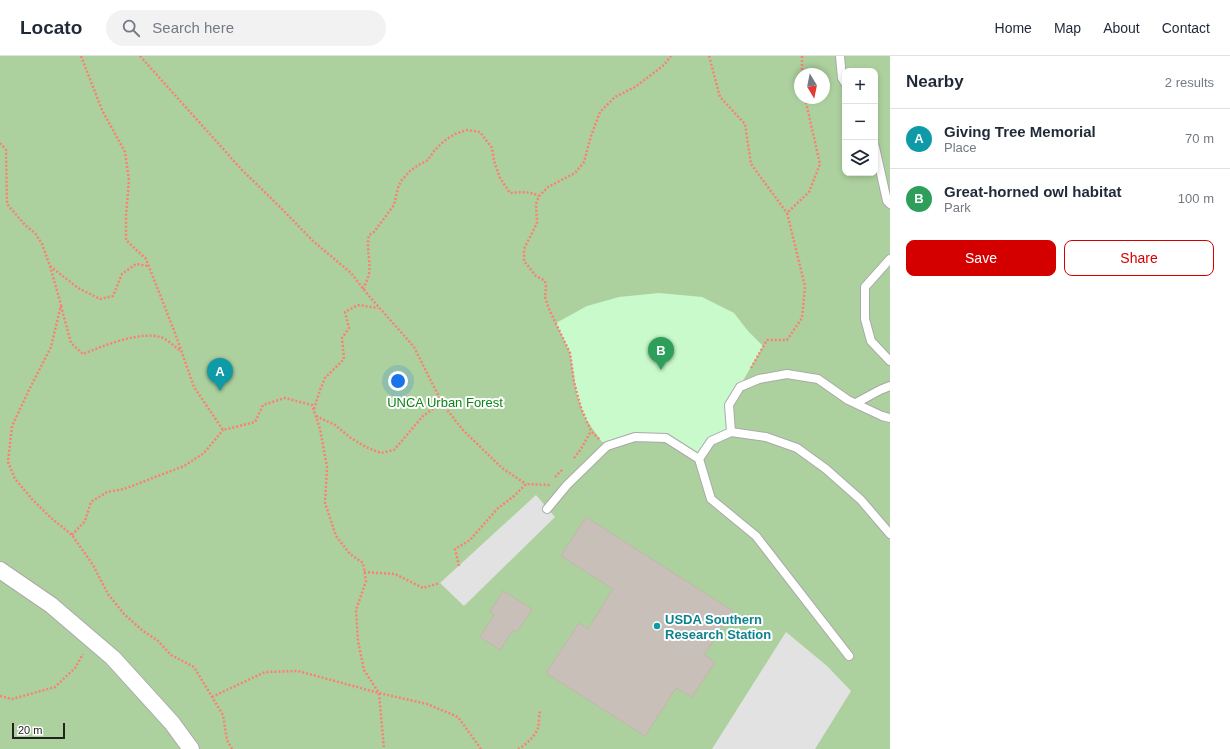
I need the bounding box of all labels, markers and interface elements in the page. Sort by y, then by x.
search box [106,10,386,46]
text: Locato [20,17,82,38]
icon: search [120,17,142,39]
text: Search here [152,19,234,36]
text: Home [995,20,1032,36]
text: Map [1054,20,1081,36]
text: About [1103,20,1140,36]
text: Contact [1162,20,1210,36]
north arrow [794,68,830,104]
map controls [842,68,878,176]
button: + [842,68,878,104]
text: Nearby [906,72,964,91]
text: 2 results [1165,75,1214,90]
button: − [842,104,878,140]
text: Giving Tree Memorial [944,123,1096,140]
text: A [914,131,924,146]
text: 70 m [1185,131,1214,146]
button: layers [842,140,878,176]
text: Place [944,140,977,155]
text: Great-horned owl habitat [944,183,1122,200]
text: B [914,191,924,206]
text: 100 m [1178,191,1214,206]
text: Park [944,200,971,215]
button: Save [906,240,1056,276]
button: Share [1064,240,1214,276]
pin: B [648,337,674,370]
pin: A [207,358,233,391]
your location [388,371,408,391]
park label: UNCA Urban Forest [387,395,503,410]
place label: USDA Southern Research Station [665,612,771,642]
marker: USDA Southern Research Station [652,621,662,631]
scale bar [12,721,65,740]
text: 20 m [18,724,42,736]

